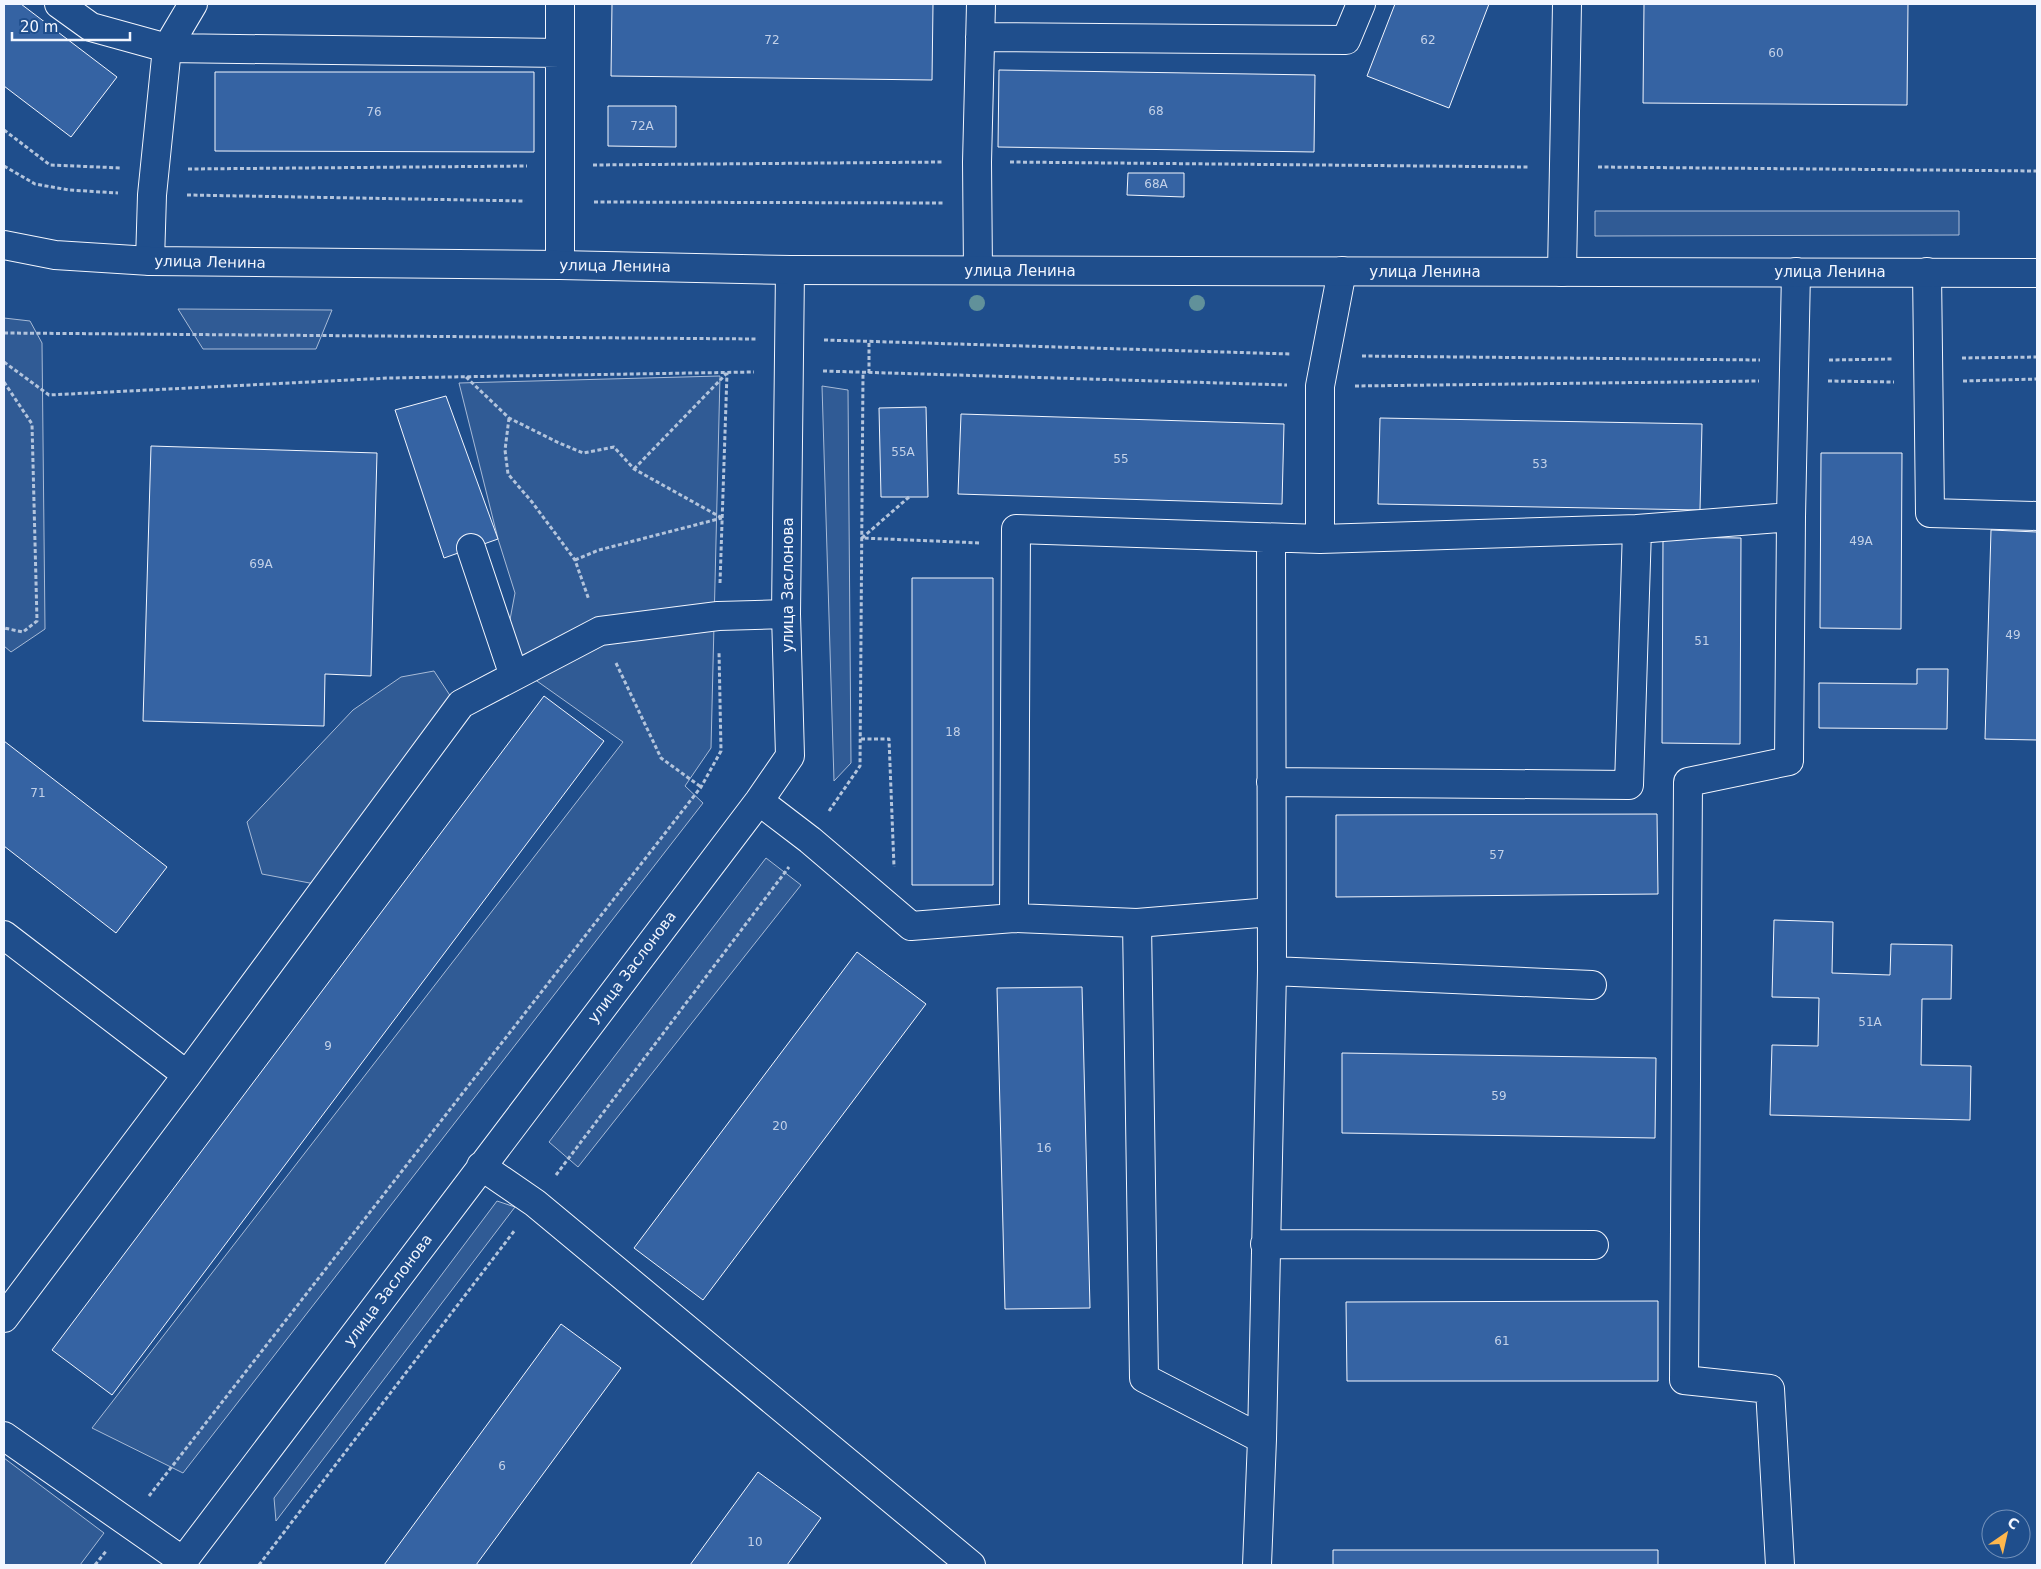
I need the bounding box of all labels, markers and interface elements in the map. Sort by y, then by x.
scale bar [12,10,130,42]
text: 20 m [20,18,58,36]
house number: 72 [764,33,780,47]
house number: 62 [1420,33,1436,47]
house number: 60 [1768,46,1784,60]
house number: 68 [1148,104,1164,118]
house number: 76 [366,105,382,119]
house number: 72А [630,119,655,133]
house number: 68А [1144,177,1169,191]
street label: улица Ленина [154,252,266,272]
street label: улица Ленина [559,256,671,276]
street label: улица Ленина [964,262,1076,280]
street label: улица Ленина [1369,263,1481,281]
street label: улица Ленина [1774,263,1886,281]
house number: 55А [891,445,916,459]
house number: 55 [1113,452,1129,466]
house number: 53 [1532,457,1548,471]
street label: улица Заслонова [779,517,797,653]
house number: 49А [1849,534,1874,548]
house number: 69А [249,557,274,571]
house number: 49 [2005,628,2021,642]
house number: 51 [1694,634,1710,648]
house number: 18 [945,725,961,739]
house number: 71 [30,786,46,800]
house number: 57 [1489,848,1505,862]
street label: улица Заслонова [584,908,680,1026]
house number: 51А [1858,1015,1883,1029]
house number: 9 [324,1039,332,1053]
house number: 59 [1491,1089,1507,1103]
house number: 20 [772,1119,788,1133]
house number: 16 [1036,1141,1052,1155]
street label: улица Заслонова [340,1231,436,1349]
house number: 61 [1494,1334,1510,1348]
house number: 6 [498,1459,506,1473]
north arrow [1981,1509,2031,1559]
text: С [2005,1514,2022,1533]
house number: 10 [747,1535,763,1549]

